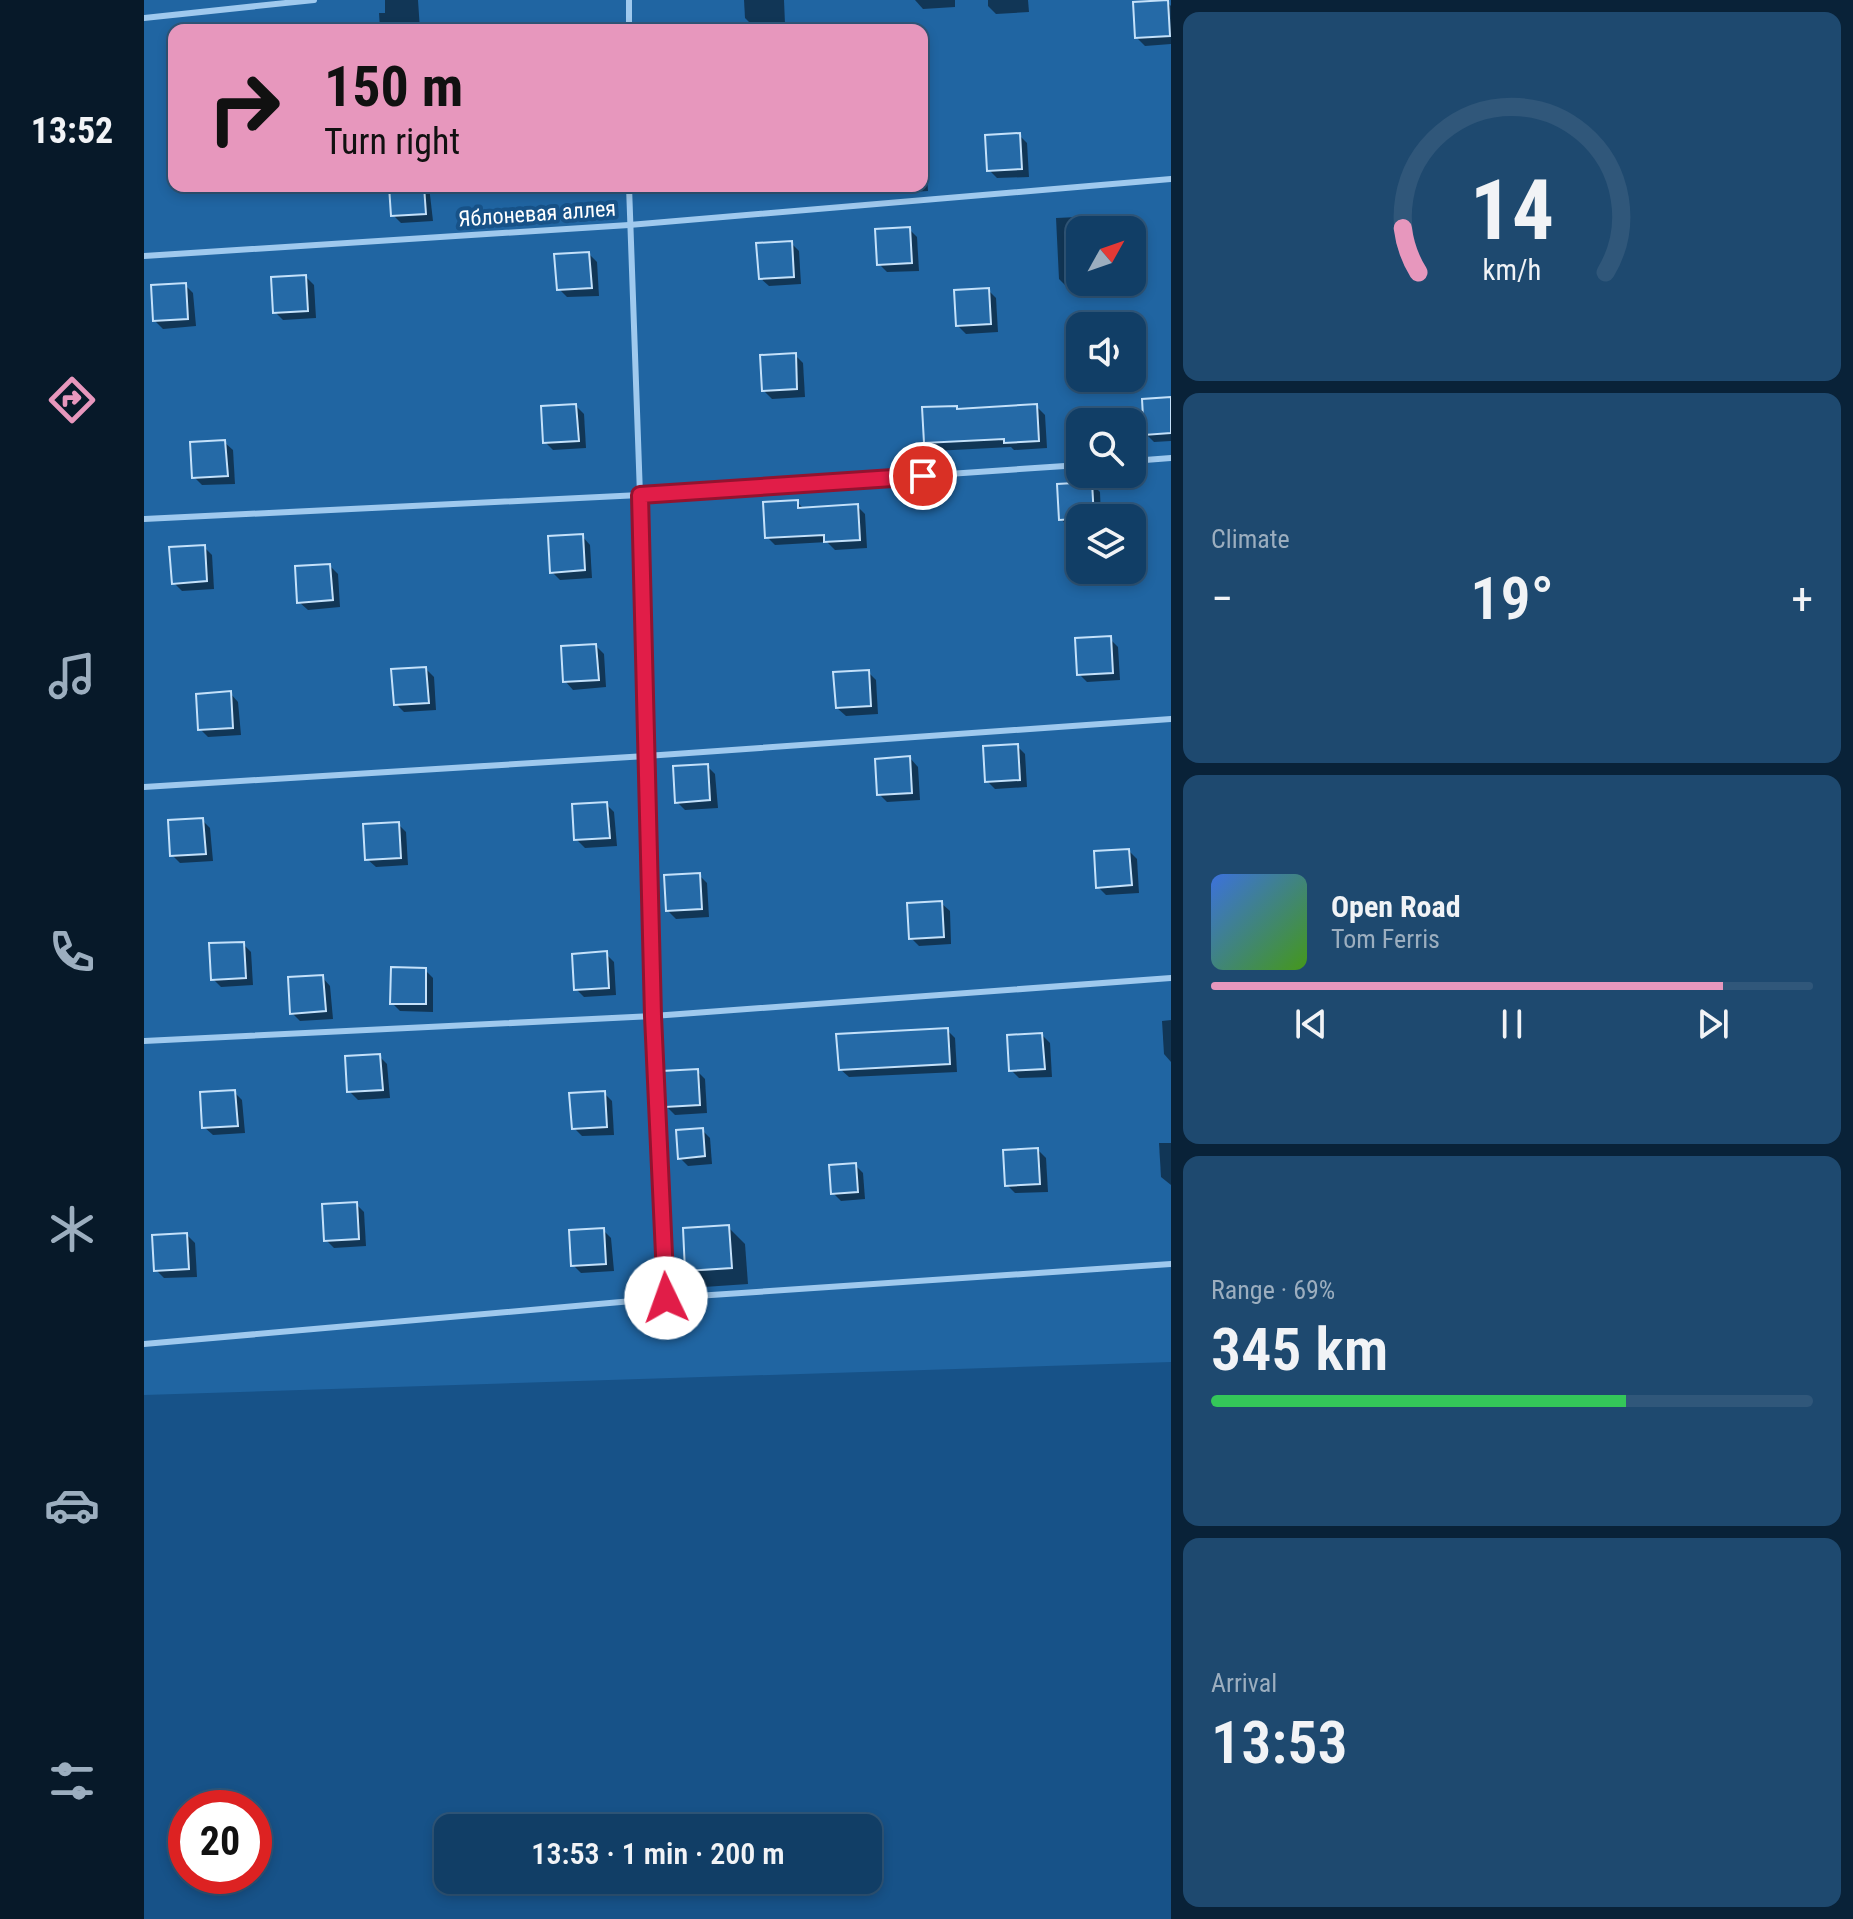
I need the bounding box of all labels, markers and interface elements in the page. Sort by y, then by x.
text: 150 m [324,54,463,120]
icon: right [192,56,296,160]
text: 13:52 [31,110,113,152]
text: Turn right [324,121,460,163]
text: 14 [1470,161,1554,258]
street label: Яблоневая аллея [457,196,617,231]
north arrow [1066,216,1146,296]
map controls [1066,216,1146,584]
text: km/h [1483,253,1541,287]
button: sound [1066,312,1146,392]
icon: directions [44,372,100,428]
button: search [1066,408,1146,488]
pin [889,442,957,510]
icon: arrive [901,454,945,498]
button: layers [1066,504,1146,584]
text: Climate [1211,524,1290,554]
text: 19° [1470,563,1554,634]
text: − [1211,573,1233,625]
text: + [1791,573,1813,625]
icon: music [44,648,100,704]
text: Open Road [1331,889,1461,924]
icon: phone [44,924,100,980]
text: Tom Ferris [1331,924,1440,954]
icon: previous [1289,1002,1333,1046]
icon: pause [1490,1002,1534,1046]
icon: next [1691,1002,1735,1046]
icon: climate [44,1201,100,1257]
position arrow [624,1256,708,1340]
text: Range · 69% [1211,1275,1335,1305]
text: 345 km [1211,1314,1388,1385]
icon: car [44,1477,100,1533]
text: Arrival [1211,1668,1277,1698]
text: 13:53 [1211,1707,1348,1778]
icon: filters [44,1753,100,1809]
speed limit sign: 20 [168,1790,272,1894]
text: 13:53 · 1 min · 200 m [531,1836,785,1871]

